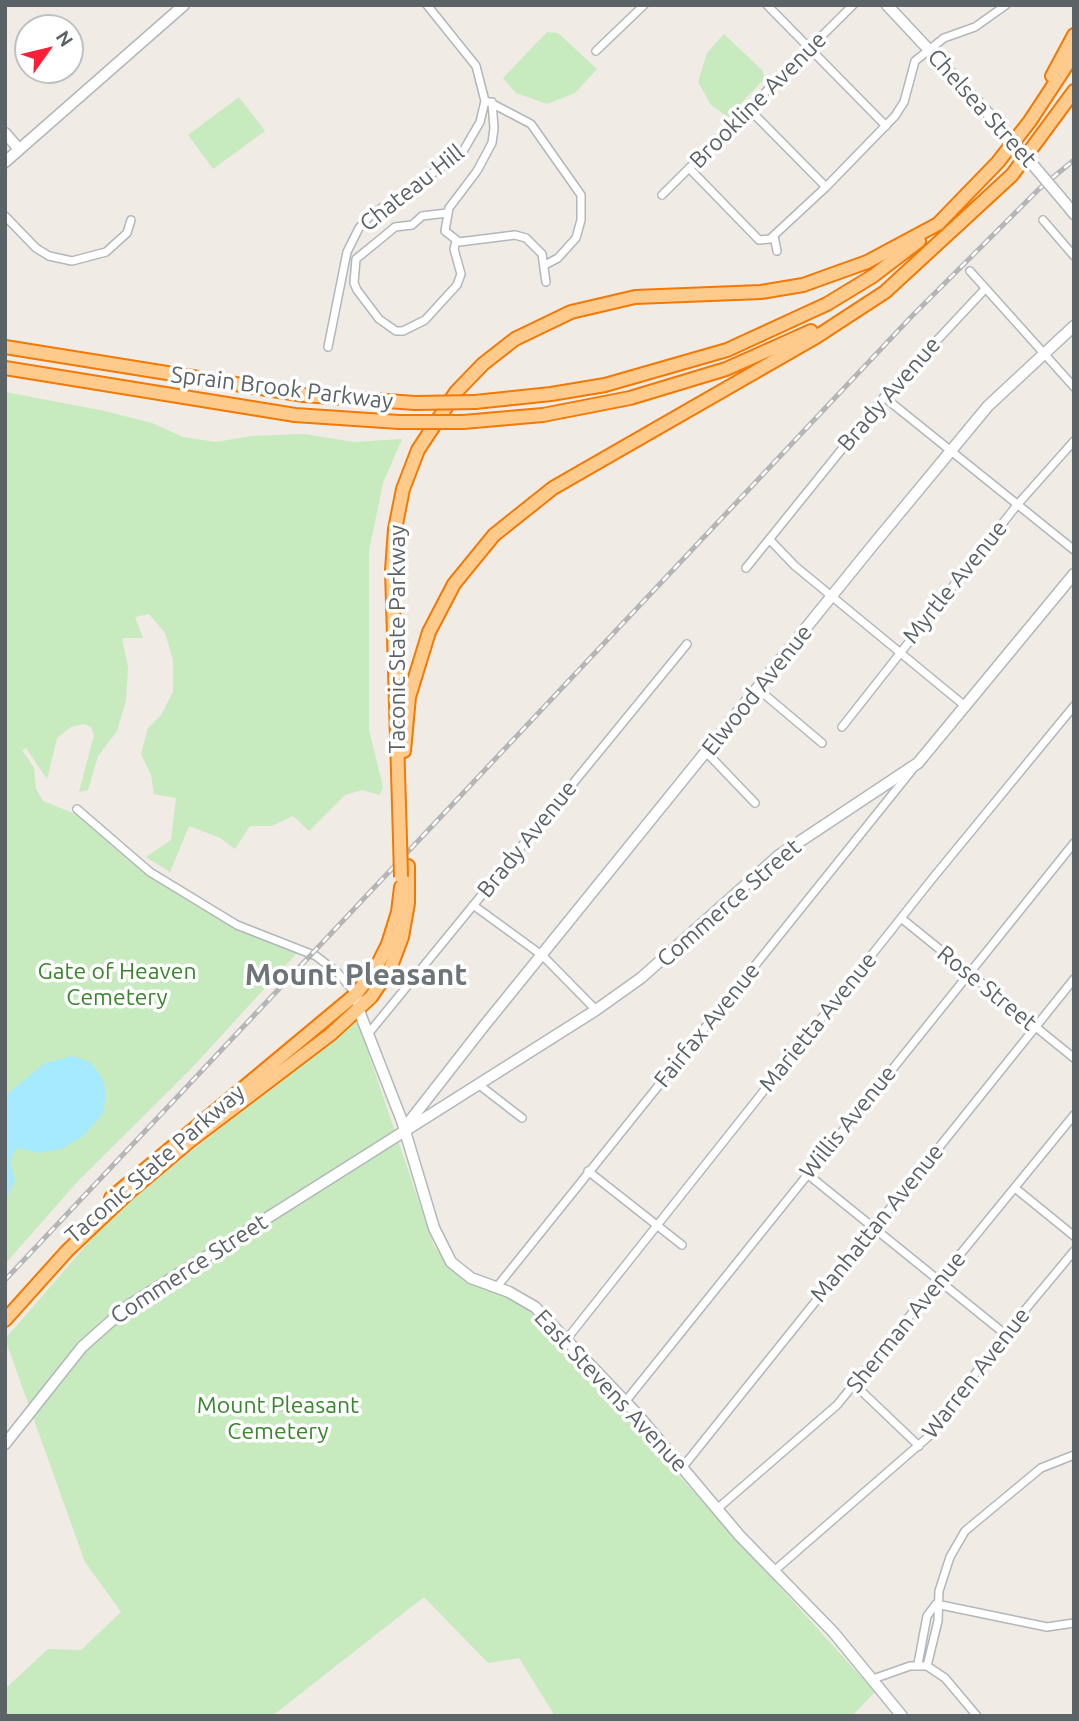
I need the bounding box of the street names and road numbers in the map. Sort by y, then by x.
street label: Brookline Avenue [684,26,832,174]
street label: Chelsea Street [922,43,1042,173]
street label: Chateau Hill [354,139,470,237]
street label: Brady Avenue [832,331,946,457]
street label: Sprain Brook Parkway [169,361,395,415]
street label: Myrtle Avenue [897,515,1013,649]
street label: Taconic State Parkway [383,525,411,753]
street label: Elwood Avenue [696,619,818,761]
street label: Brady Avenue [471,775,583,903]
street label: Commerce Street [651,833,807,973]
street label: Rose Street [932,940,1042,1036]
street label: Marietta Avenue [753,947,883,1097]
street label: Fairfax Avenue [648,957,766,1093]
street label: Willis Avenue [794,1060,902,1184]
street label: Taconic State Parkway [60,1079,250,1249]
street label: Manhattan Avenue [805,1138,949,1308]
street label: Commerce Street [105,1208,273,1330]
street label: Sherman Avenue [840,1246,972,1398]
street label: Warren Avenue [916,1302,1036,1444]
street label: East Stevens Avenue [528,1304,694,1478]

